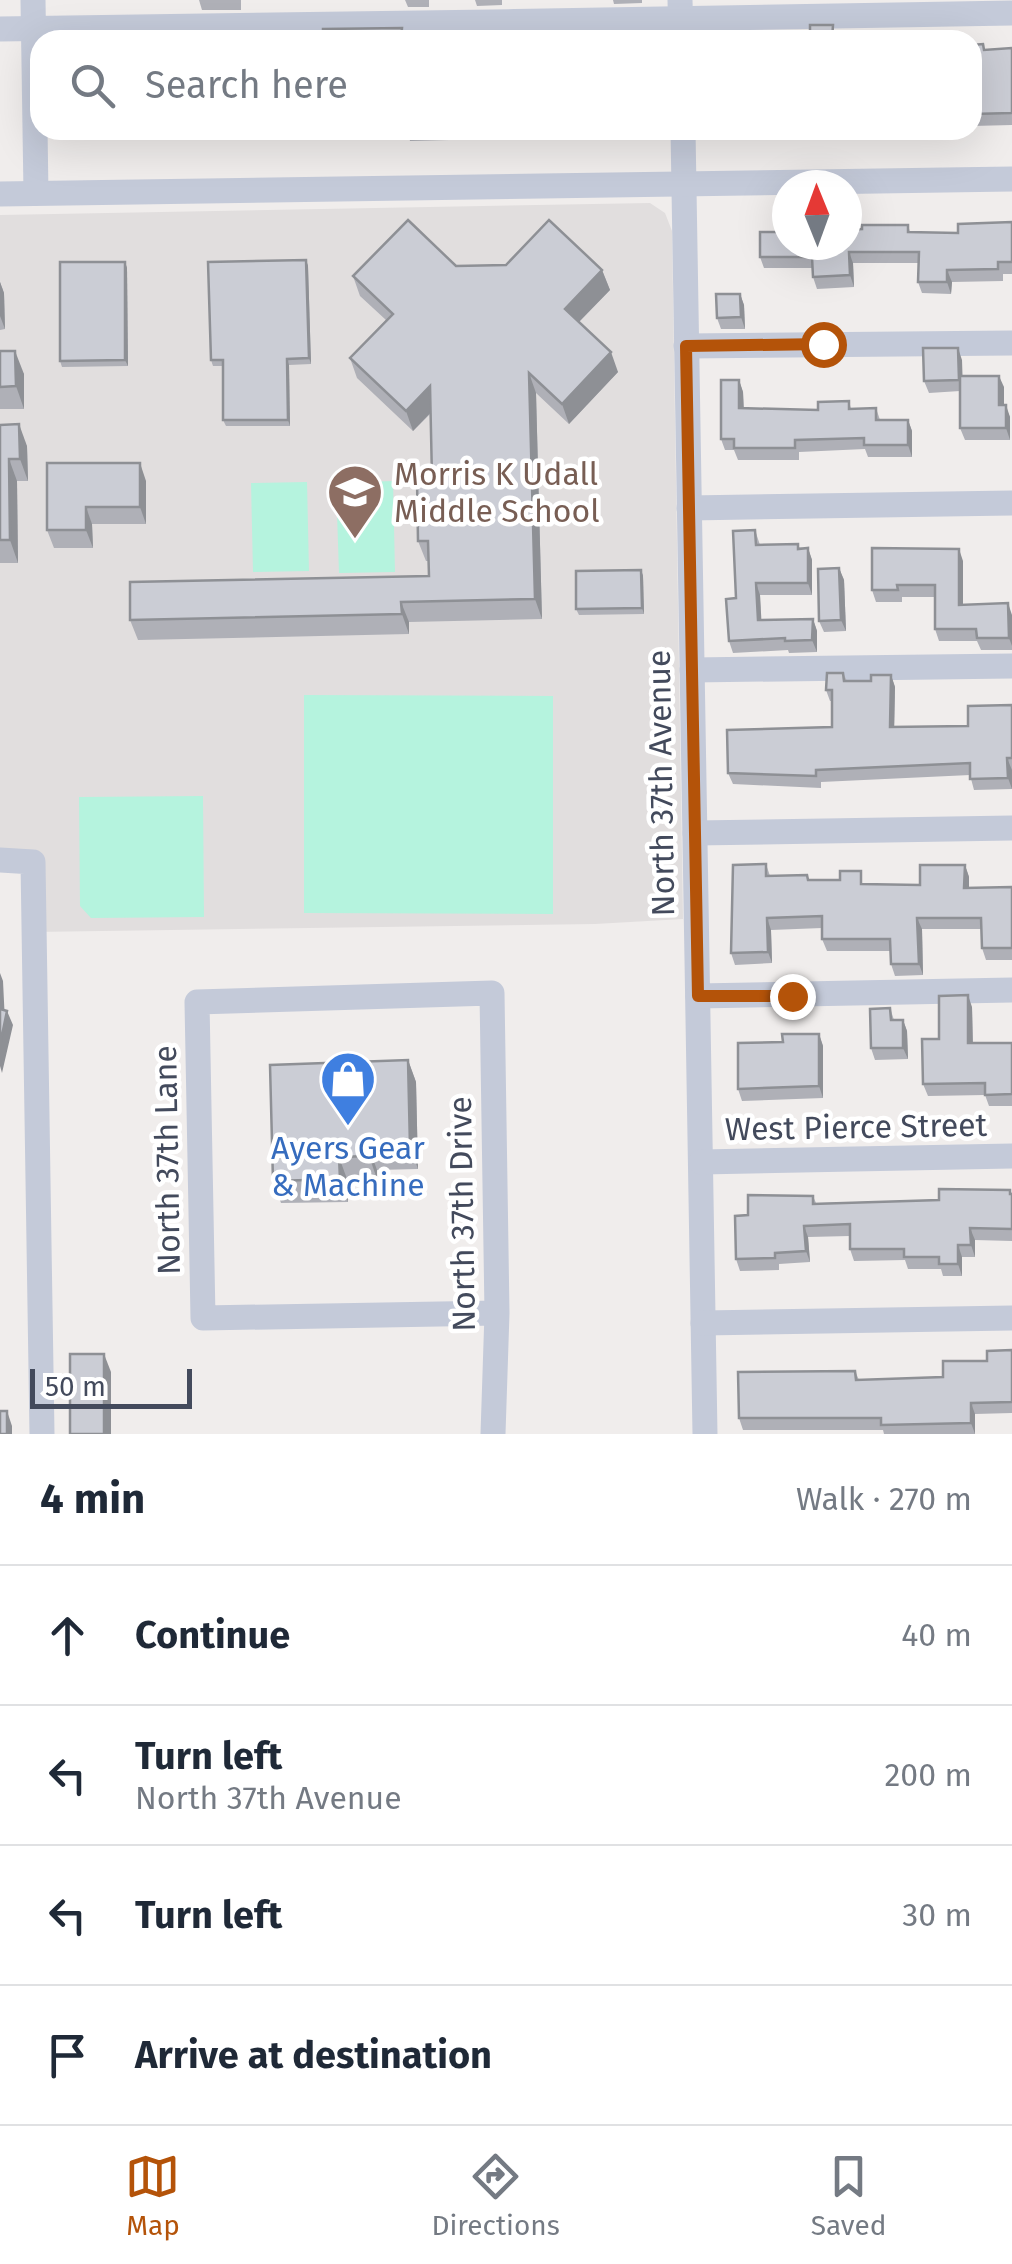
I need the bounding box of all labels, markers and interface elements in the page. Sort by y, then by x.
search box [30,30,982,140]
icon: search [65,58,120,113]
text: Search here [145,62,348,108]
north arrow [772,170,862,260]
route start [801,322,847,368]
place label: Morris K Udall Middle School [394,455,600,530]
school or university icon: Morris K Udall Middle School [325,462,385,541]
street label: North 37th Avenue [640,649,682,917]
route end [770,974,816,1020]
street label: North 37th Lane [146,1045,188,1275]
shop icon: Ayers Gear & Machine [318,1049,378,1128]
street label: North 37th Drive [441,1096,483,1332]
street label: West Pierce Street [725,1106,988,1148]
place label: Ayers Gear & Machine [271,1129,426,1204]
scale bar [30,1364,192,1408]
text: 50 m [45,1370,106,1403]
text: 4 min [40,1474,145,1524]
text: Walk · 270 m [796,1480,972,1518]
icon: ahead [40,1608,95,1663]
text: Continue [135,1612,290,1658]
text: 40 m [901,1616,972,1654]
text: Turn left [135,1733,282,1779]
icon: left [40,1748,95,1803]
text: 200 m [885,1756,972,1794]
text: North 37th Avenue [135,1779,402,1817]
icon: left [40,1888,95,1943]
text: Turn left [135,1892,282,1938]
text: 30 m [902,1896,972,1934]
icon: arrive [40,2028,95,2083]
text: Arrive at destination [135,2032,492,2078]
tab: Map [125,2149,180,2242]
tab: Directions [431,2149,560,2242]
tab: Saved [811,2149,887,2242]

